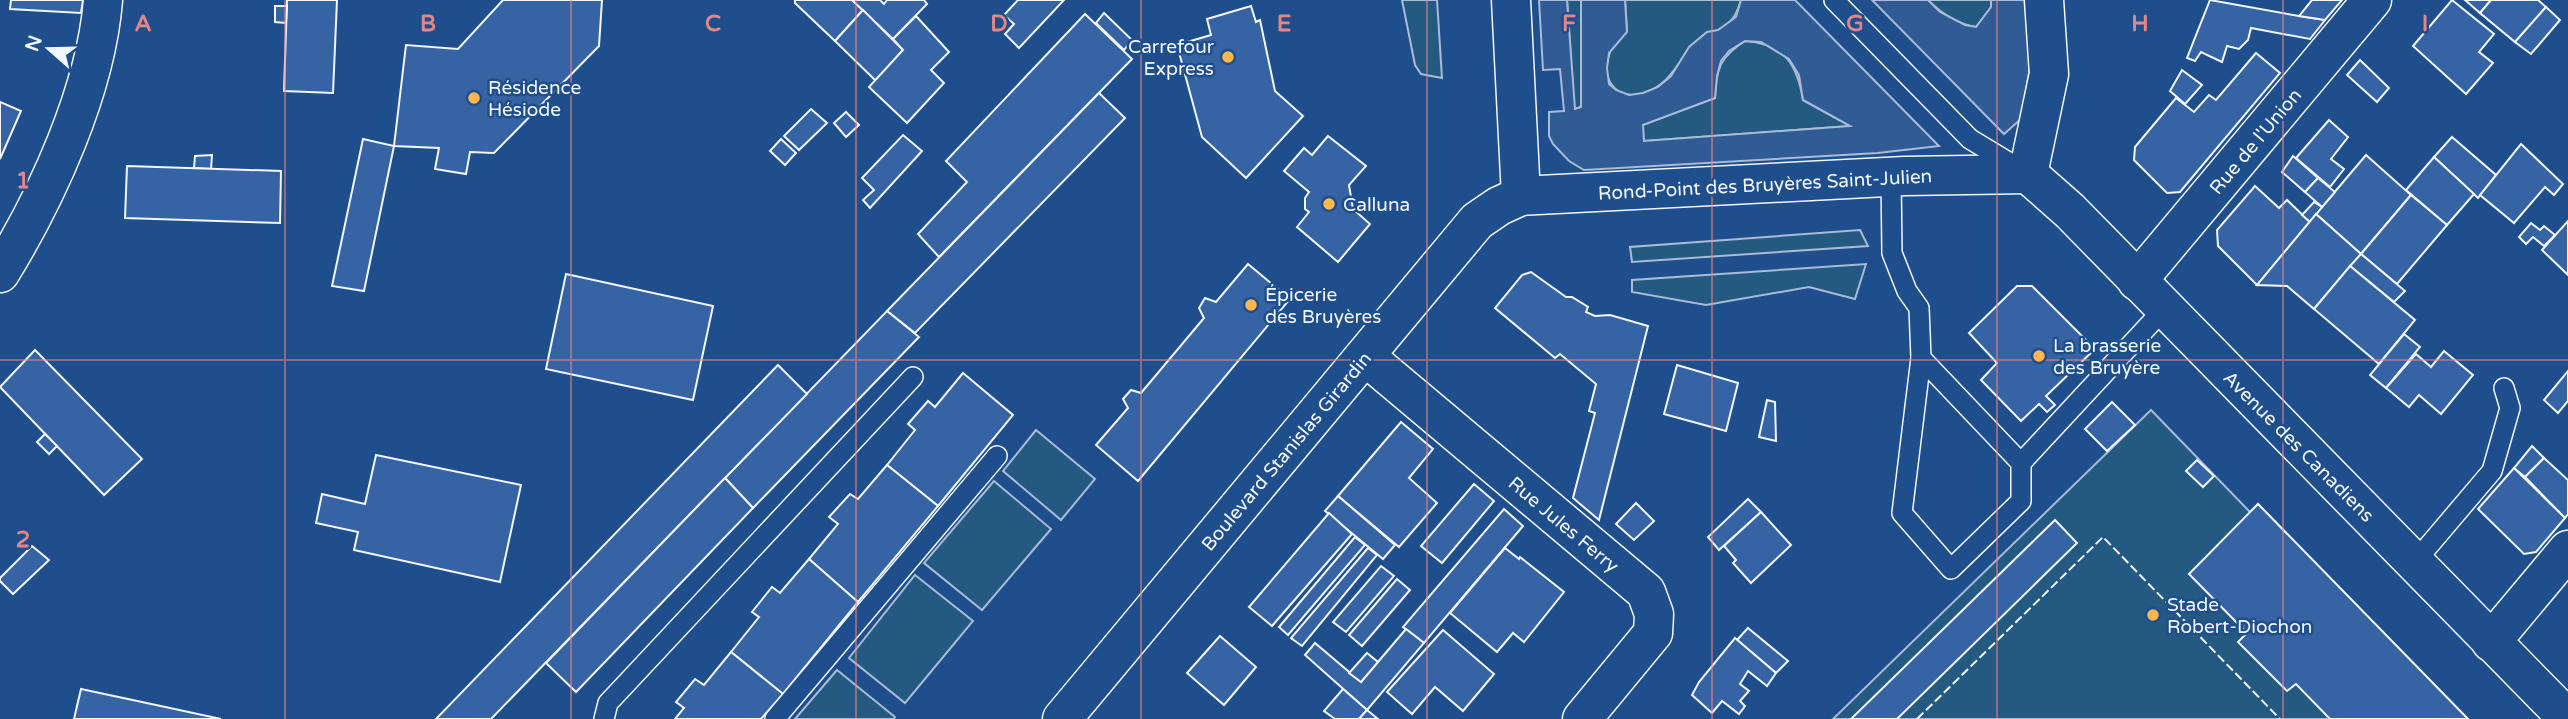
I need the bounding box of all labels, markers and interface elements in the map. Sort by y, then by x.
text: A [134,10,152,38]
text: B [420,10,436,38]
text: C [705,10,721,38]
text: D [990,10,1008,38]
text: E [1277,10,1291,38]
text: F [1562,10,1576,38]
text: G [1846,10,1864,38]
text: H [2131,10,2149,38]
text: I [2422,10,2428,38]
north arrow [14,14,84,84]
text: N [21,33,47,54]
place label: Carrefour Express [1128,36,1215,80]
marker: Carrefour Express [1220,49,1236,65]
place label: Résidence Hésiode [488,77,581,121]
street label: Rue de l'Union [2205,84,2306,199]
marker: Résidence Hésiode [466,90,482,106]
street label: Rond-Point des Bruyères Saint-Julien [1597,165,1933,205]
text: 1 [16,167,30,195]
place label: Calluna [1343,194,1410,216]
marker: Calluna [1321,196,1337,212]
place label: Épicerie des Bruyères [1265,284,1381,328]
marker: Épicerie des Bruyères [1243,297,1259,313]
place label: La brasserie des Bruyère [2053,335,2161,379]
street label: Boulevard Stanislas Girardin [1197,348,1376,555]
marker: La brasserie des Bruyère [2031,348,2047,364]
street label: Avenue des Canadiens [2218,367,2378,527]
street label: Rue Jules Ferry [1504,472,1623,577]
text: 2 [16,526,30,554]
place label: Stade Robert-Diochon [2167,594,2312,638]
marker: Stade Robert-Diochon [2145,607,2161,623]

